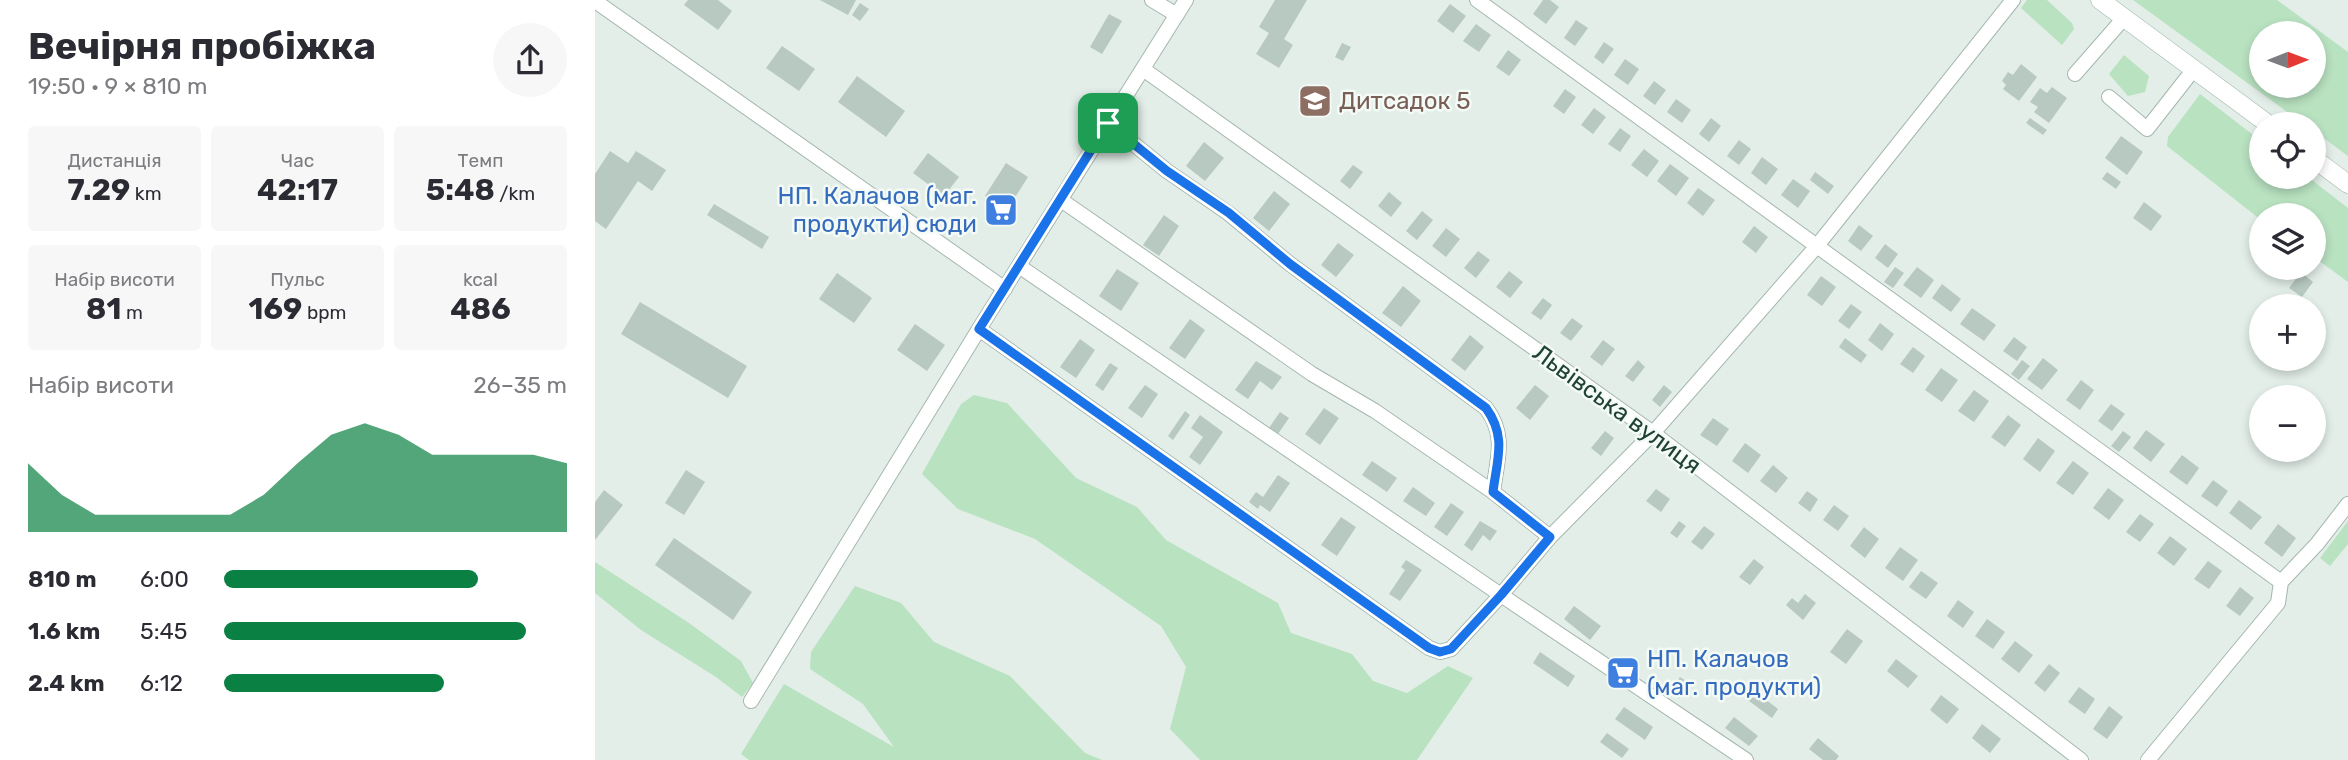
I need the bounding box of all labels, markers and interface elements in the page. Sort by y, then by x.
north arrow [2249,21,2326,98]
map controls [2249,21,2326,462]
text: Вечірня пробіжка [28,23,376,69]
button: share [493,23,567,97]
text: 19:50 · 9 × 810 m [28,72,207,100]
school or university icon: Дитсадок 5 [1296,82,1334,120]
place label: Дитсадок 5 [1339,87,1471,115]
pin [1078,93,1138,153]
icon: arrive [1089,104,1127,142]
button: locate [2249,112,2326,189]
text: Дистанція [68,149,162,172]
text: Час [281,149,314,172]
text: Темп [458,149,503,172]
text: 7.29 [67,172,130,208]
text: 42:17 [257,172,338,208]
text: 5:48 [426,172,495,208]
text: km [130,182,162,205]
text: /km [495,182,535,205]
place label: НП. Калачов (маг. продукти) сюди [778,182,977,238]
supermarket icon: НП. Калачов (маг. продукти) сюди [982,191,1020,229]
button: layers [2249,203,2326,280]
text: Набір висоти [54,268,175,291]
text: Пульс [270,268,325,291]
text: kcal [463,268,498,291]
text: 81 [86,291,121,327]
text: 169 [249,291,302,327]
text: 486 [450,291,511,327]
button: + [2249,294,2326,371]
text: m [121,301,143,324]
text: bpm [302,301,346,324]
street label: Львівська вулиця [1527,339,1707,479]
text: Набір висоти [28,371,174,399]
text: 26–35 m [473,371,567,399]
button: − [2249,385,2326,462]
text: 810 m [28,565,97,593]
text: 6:00 [140,565,189,593]
text: 1.6 km [28,617,100,645]
text: 5:45 [140,617,188,645]
place label: НП. Калачов (маг. продукти) [1647,645,1821,701]
supermarket icon: НП. Калачов (маг. продукти) [1604,654,1642,692]
text: 2.4 km [28,669,104,697]
text: 6:12 [140,669,183,697]

